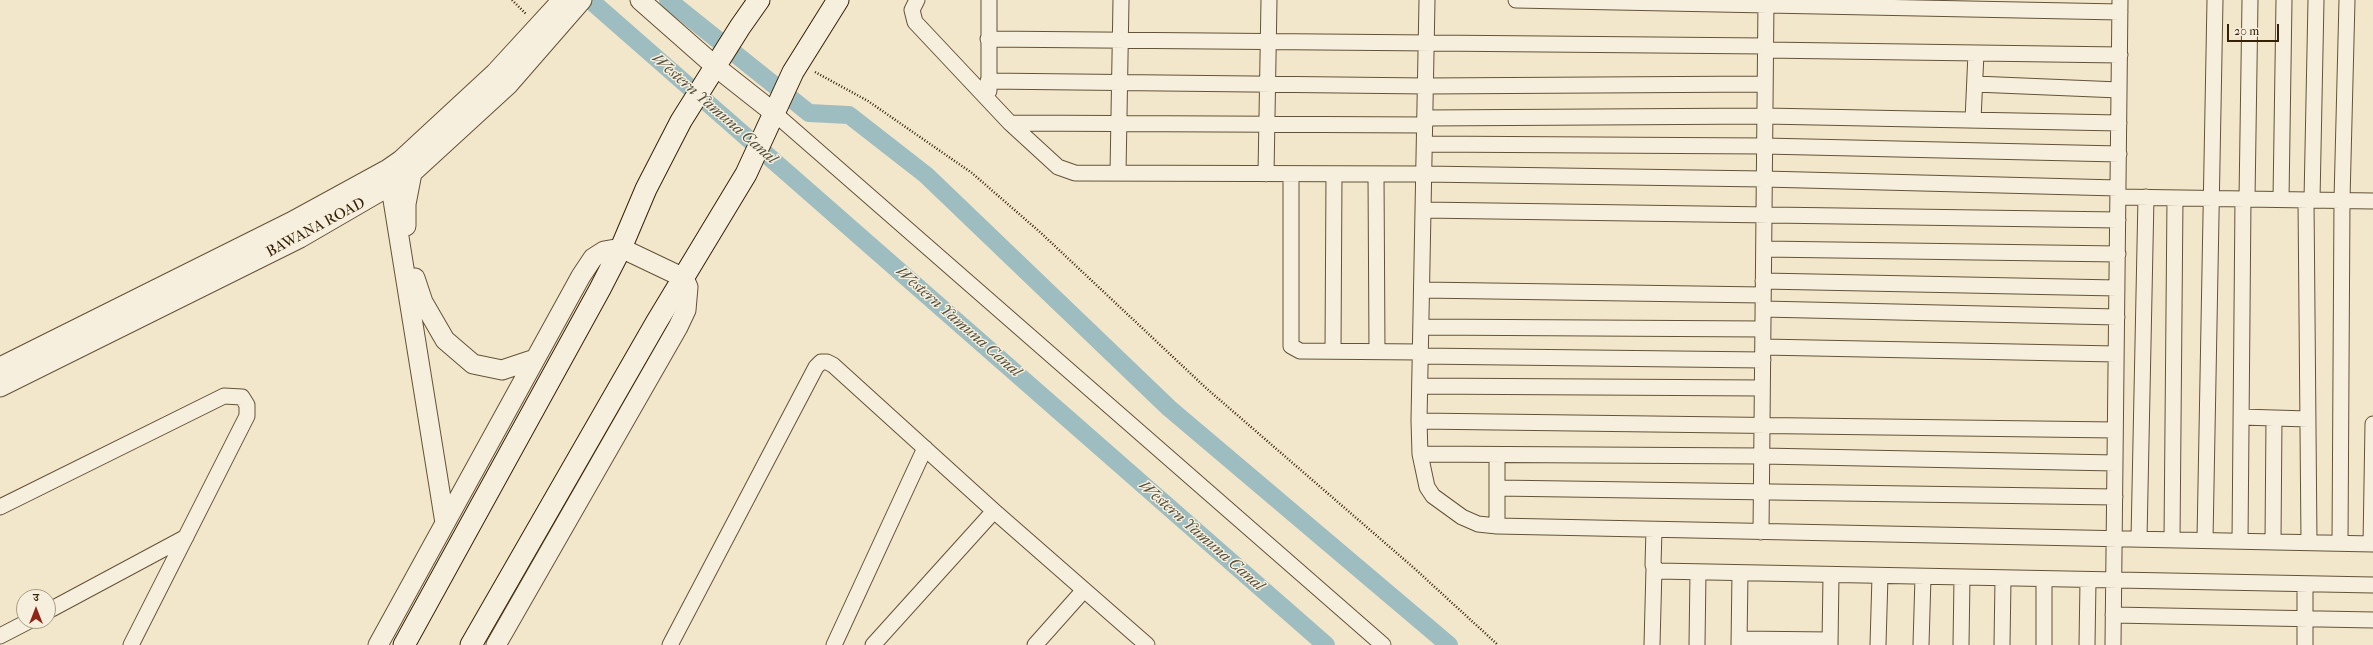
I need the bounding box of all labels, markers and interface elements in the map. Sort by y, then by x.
scale bar [2229,16,2281,42]
text: 20 m [2234,24,2259,38]
water label: Western Yamuna Canal [647,49,781,169]
street label: BAWANA ROAD [264,194,368,262]
water label: Western Yamuna Canal [891,262,1025,382]
water label: Western Yamuna Canal [1134,476,1268,596]
north arrow [16,589,56,629]
text: उ [33,591,39,604]

